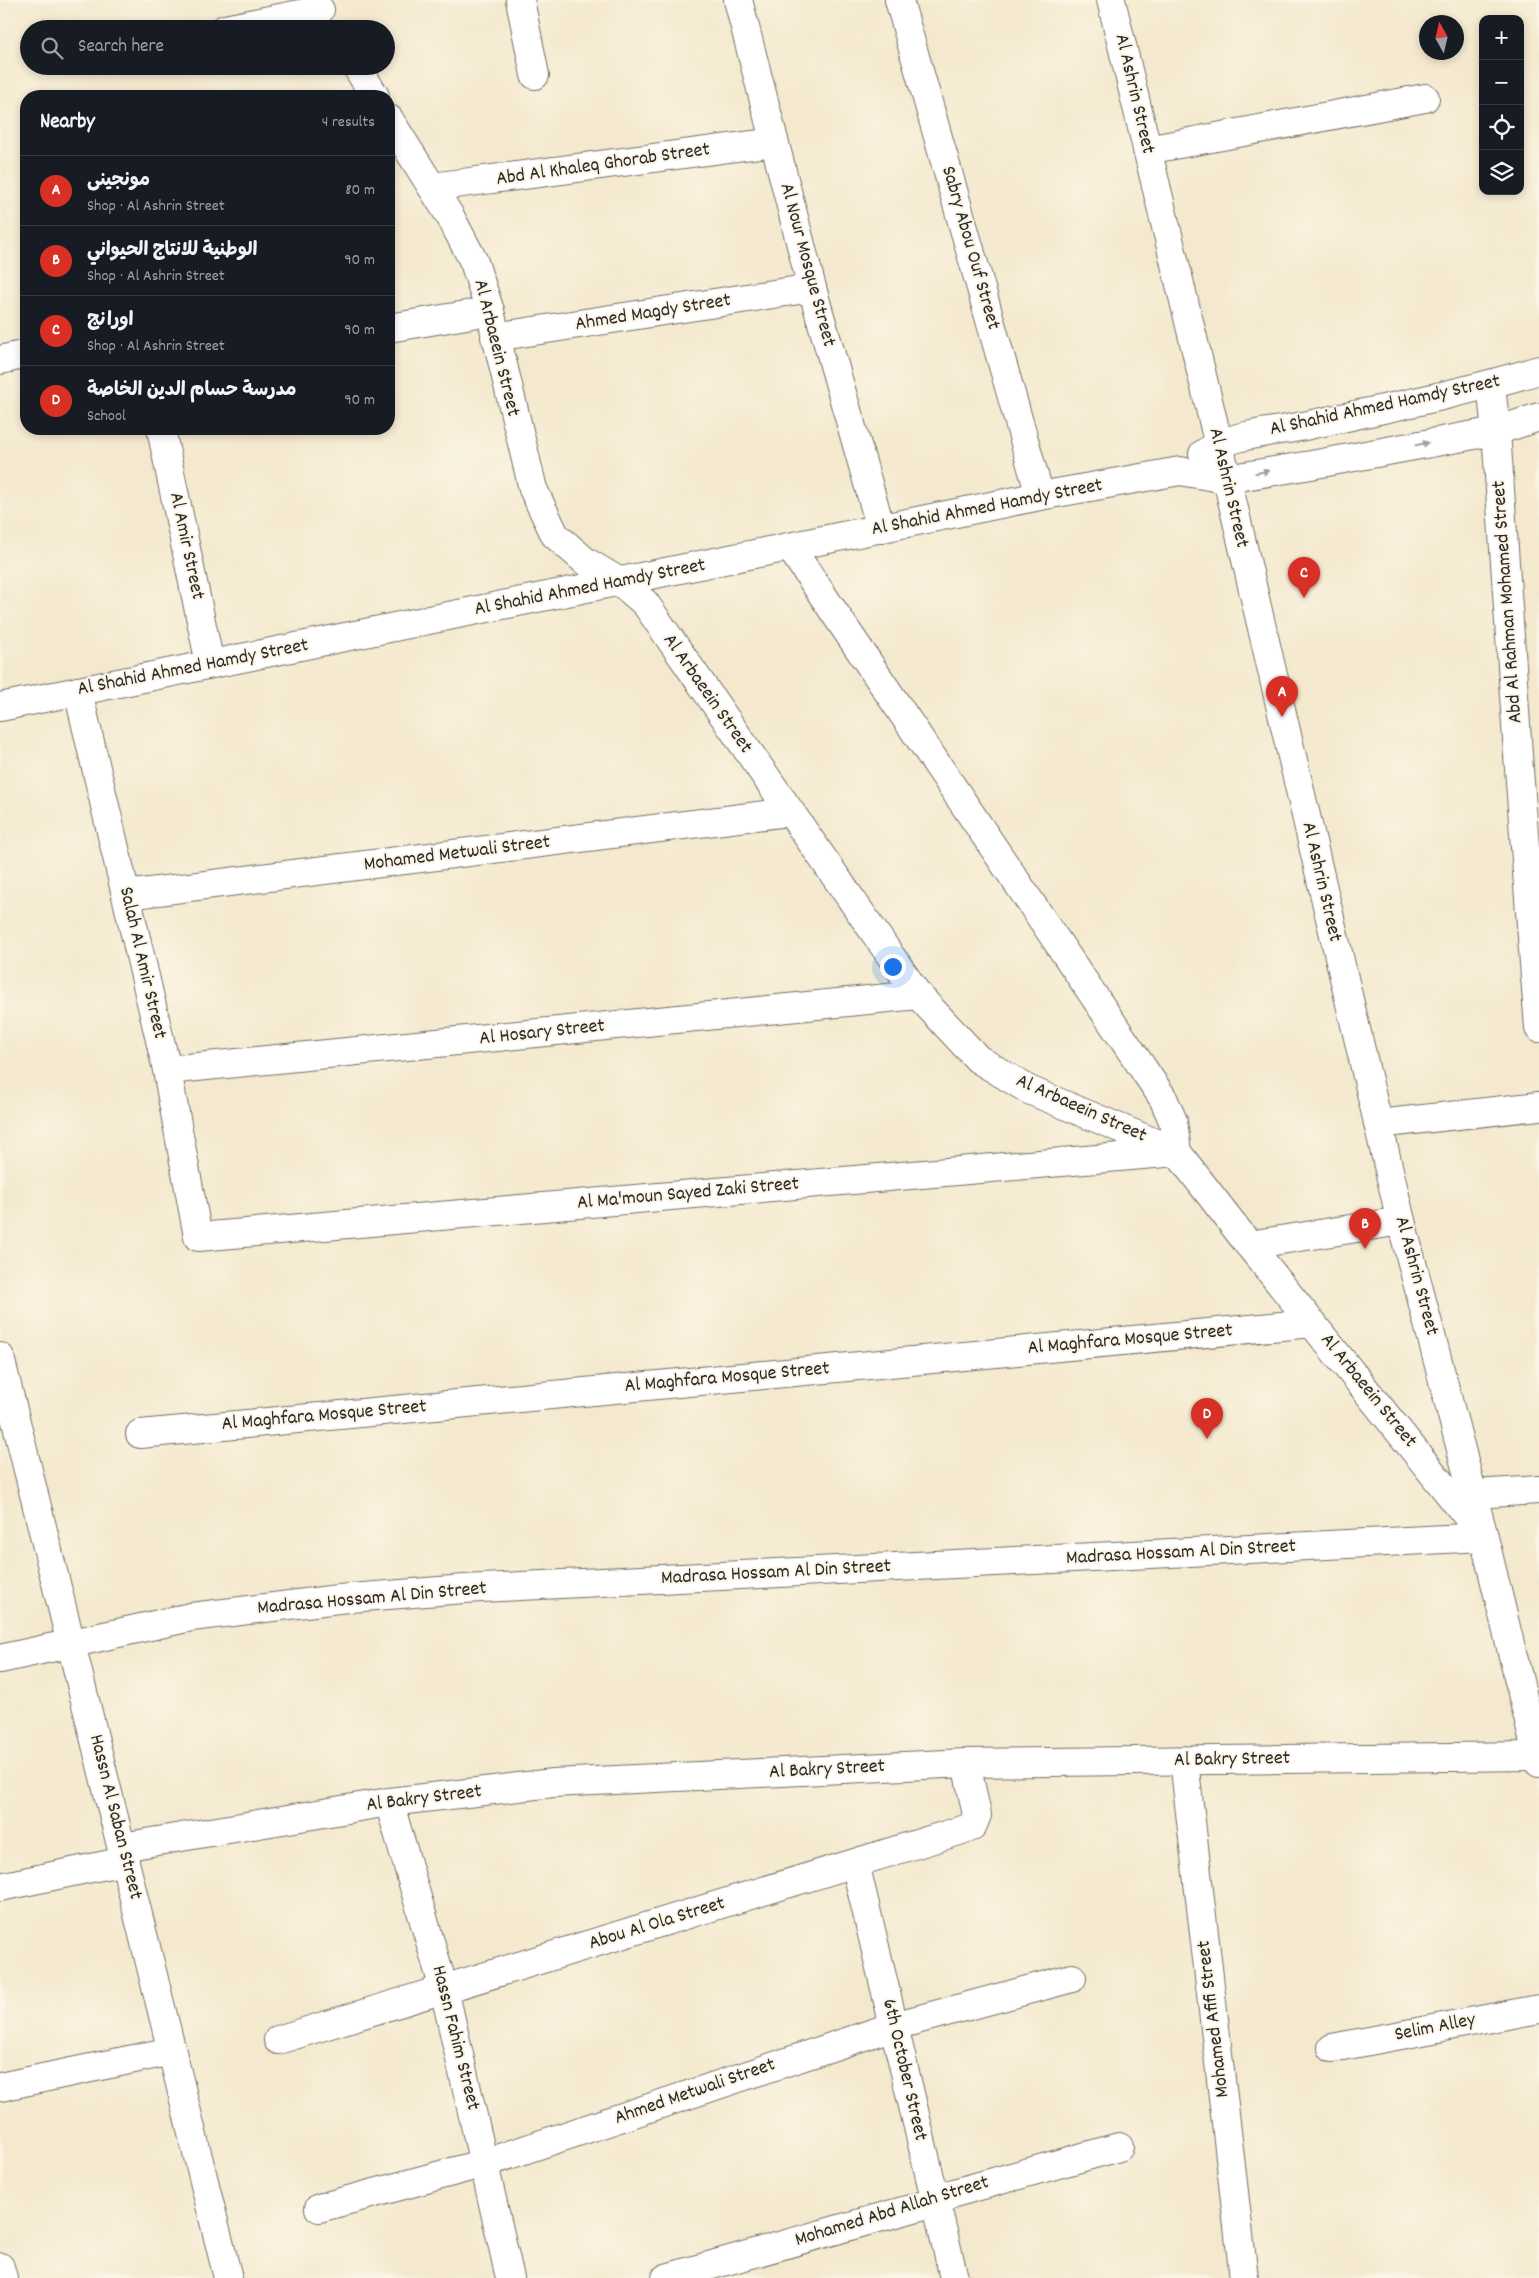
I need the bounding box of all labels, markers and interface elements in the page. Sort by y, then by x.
north arrow [1419,15,1464,60]
map controls [1479,15,1524,195]
button: + [1479,15,1524,60]
search box [20,20,395,75]
street label: Al Ashrin Street [1107,31,1161,157]
icon: search [38,34,66,62]
text: Search here [78,34,164,61]
button: − [1479,60,1524,105]
button: locate [1479,105,1524,150]
text: Nearby [40,108,95,138]
text: 4 results [322,111,375,134]
street label: Abd Al Khaleq Ghorab Street [494,136,712,194]
button: layers [1479,150,1524,195]
street label: Sabry Abou Ouf Street [933,163,1007,333]
text: مونجينى [87,168,150,195]
text: A [52,179,60,202]
text: 80 m [345,179,375,202]
street label: Al Nour Mosque Street [772,180,842,350]
text: Shop · Al Ashrin Street [87,195,225,218]
text: الوطنية للانتاج الحيواني [87,238,257,265]
text: B [52,249,60,272]
text: 90 m [344,249,375,272]
text: Shop · Al Ashrin Street [87,265,225,288]
street label: Al Arbaeein Street [465,277,527,419]
street label: Ahmed Magdy Street [573,287,733,339]
text: اورانج [87,308,133,335]
text: C [52,319,60,342]
text: 90 m [344,319,375,342]
text: Shop · Al Ashrin Street [87,335,225,358]
street label: Al Shahid Ahmed Hamdy Street [1267,368,1503,444]
text: مدرسة حسام الدين الخاصة [87,378,296,405]
text: D [52,389,60,412]
text: 90 m [344,389,375,412]
text: School [87,405,126,428]
street label: Al Ashrin Street [1201,425,1255,551]
one-way arrow [1415,440,1431,448]
one-way arrow [1255,467,1271,475]
street label: Al Shahid Ahmed Hamdy Street [869,472,1105,544]
street label: Abd Al Rahman Mohamed Street [1486,480,1530,724]
street label: Al Amir Street [161,490,211,602]
street label: Al Shahid Ahmed Hamdy Street [472,552,708,624]
pin: C [1288,557,1320,598]
street label: Al Arbaeein Street [655,628,759,760]
street label: Al Shahid Ahmed Hamdy Street [75,632,311,704]
pin: A [1266,676,1298,717]
street label: Al Ashrin Street [1294,819,1348,945]
street label: Mohamed Metwali Street [362,829,552,879]
street label: Salah Al Amir Street [111,884,173,1042]
your location [880,954,906,980]
street label: Al Hosary Street [478,1012,606,1054]
street label: Al Arbaeein Street [1011,1068,1151,1150]
street label: Al Ma'moun Sayed Zaki Street [576,1170,800,1218]
pin: B [1349,1208,1381,1249]
street label: Al Ashrin Street [1387,1213,1445,1339]
street label: Al Maghfara Mosque Street [1026,1317,1234,1363]
street label: Al Arbaeein Street [1313,1328,1423,1454]
street label: Al Maghfara Mosque Street [623,1355,831,1401]
street label: Al Maghfara Mosque Street [220,1393,428,1439]
pin: D [1191,1398,1223,1439]
street label: Madrasa Hossam Al Din Street [1065,1533,1297,1573]
street label: Madrasa Hossam Al Din Street [660,1553,892,1593]
street label: Madrasa Hossam Al Din Street [256,1575,488,1623]
street label: Hassn Al Saban Street [81,1732,149,1902]
street label: Al Bakry Street [1174,1745,1290,1775]
street label: Al Bakry Street [768,1753,886,1787]
street label: Al Bakry Street [365,1778,483,1820]
street label: Abou Al Ola Street [586,1890,728,1958]
street label: Mohamed Afifi Street [1190,1939,1238,2099]
street label: Hassn Fahim Street [423,1963,487,2113]
street label: 6th October Street [874,1996,934,2144]
street label: Selim Alley [1392,2006,1479,2050]
street label: Ahmed Metwali Street [611,2051,779,2133]
street label: Mohamed Abd Allah Street [792,2169,992,2255]

